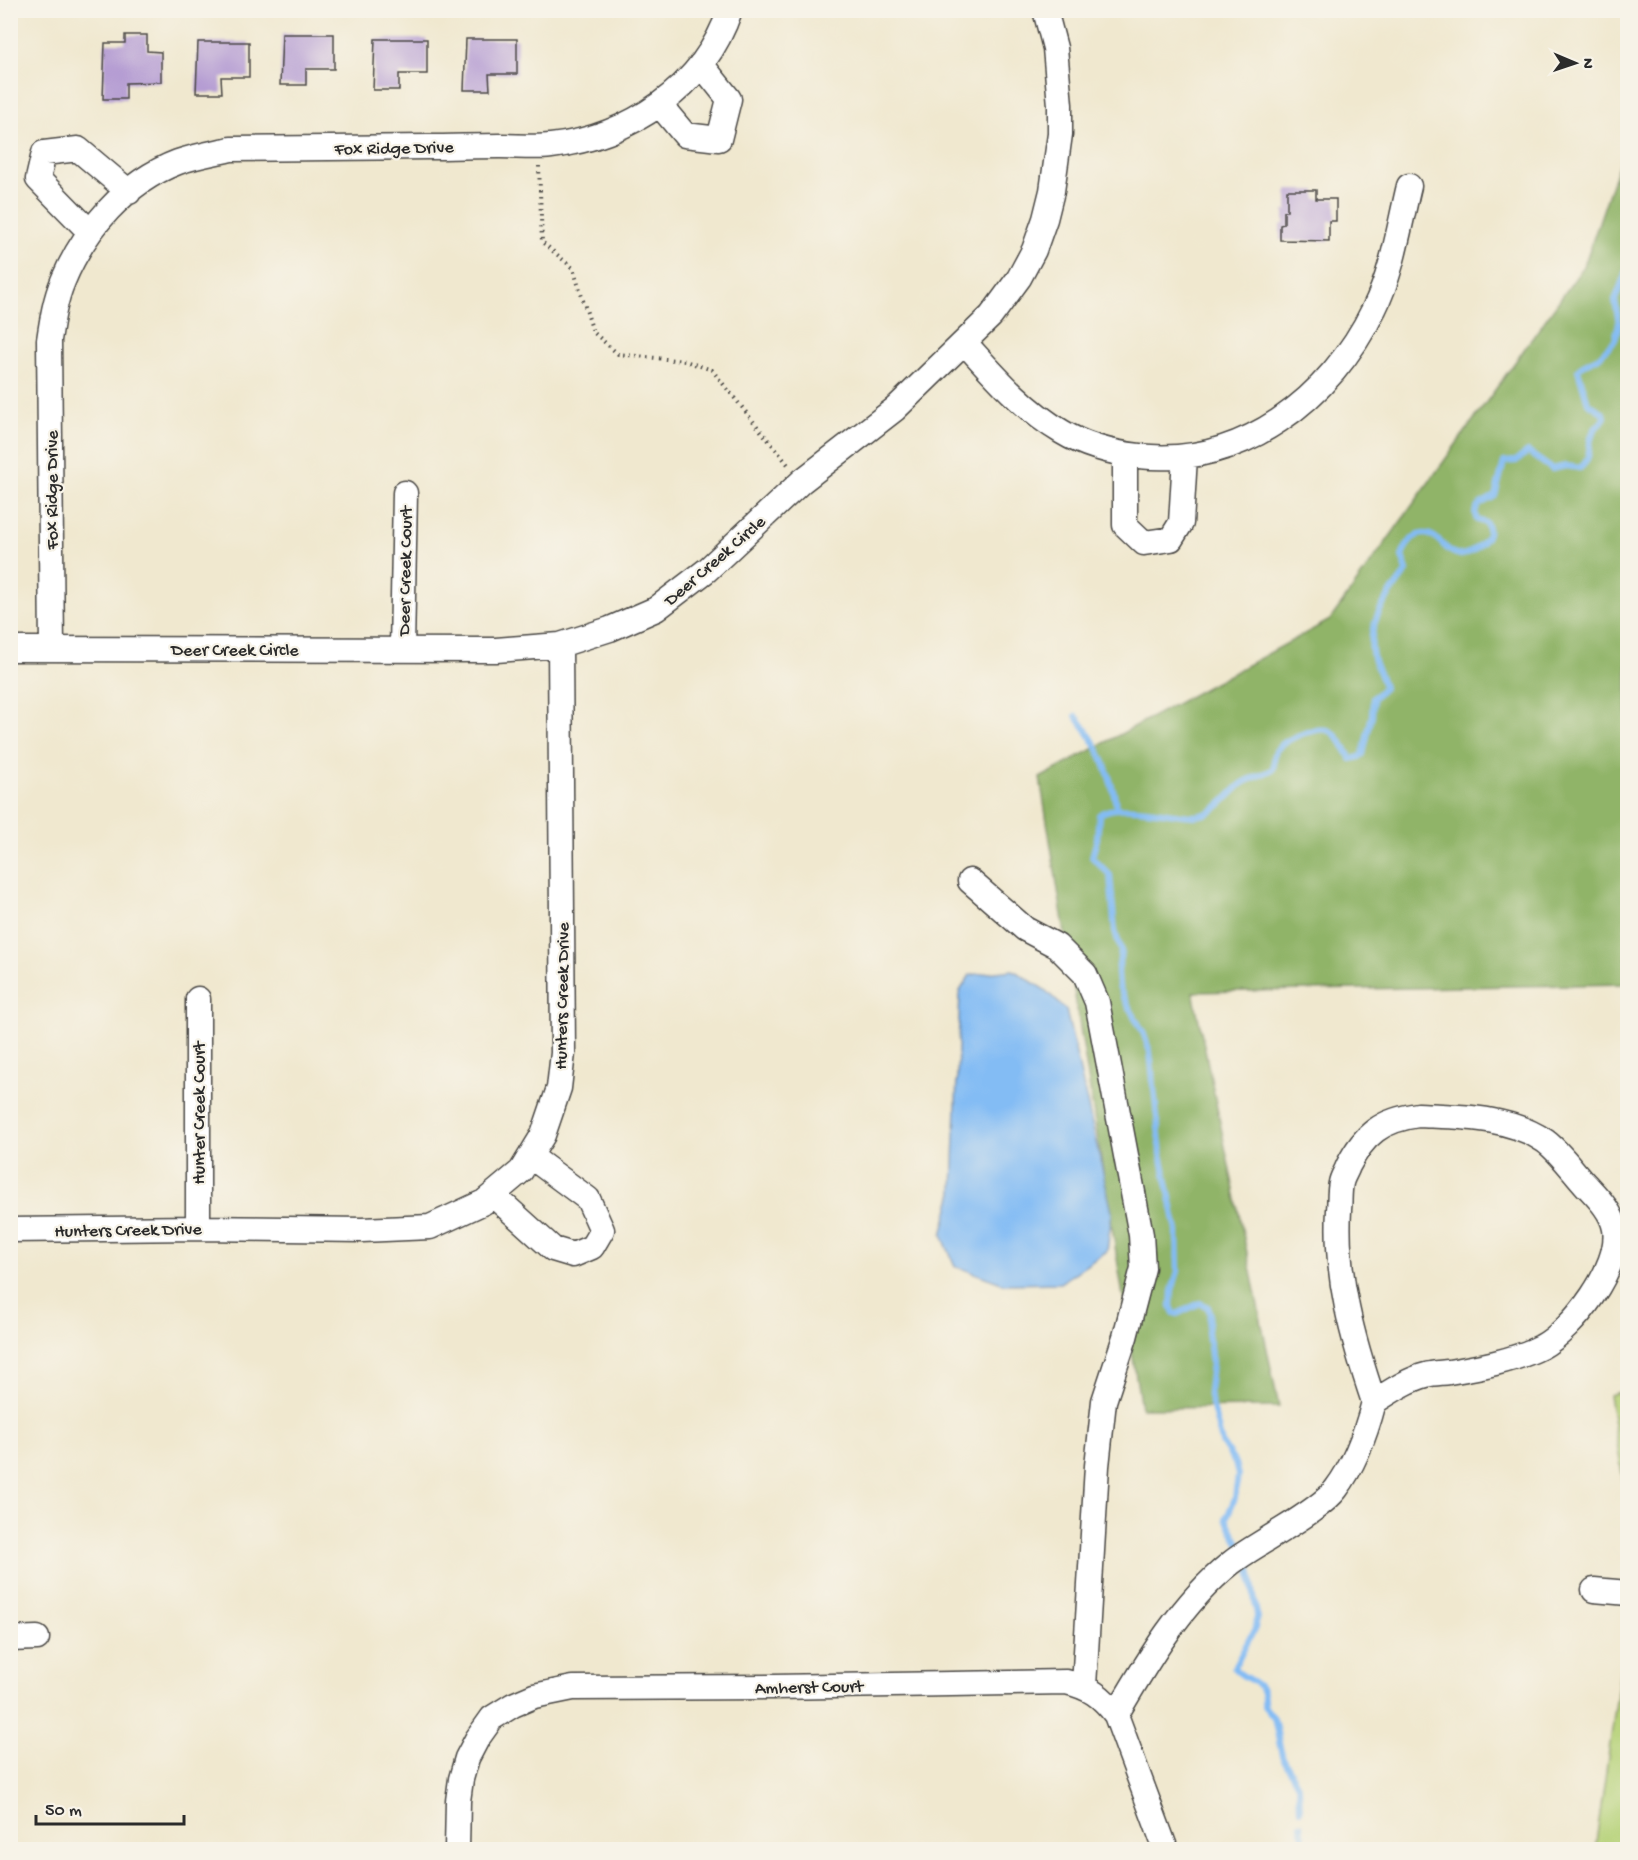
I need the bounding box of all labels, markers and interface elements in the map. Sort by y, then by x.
north arrow [1545,33,1605,93]
text: N [1577,58,1596,70]
street label: Fox Ridge Drive [333,138,455,161]
street label: Fox Ridge Drive [43,430,64,551]
street label: Deer Creek Court [395,505,418,637]
street label: Deer Creek Circle [660,512,771,612]
street label: Deer Creek Circle [170,641,299,662]
street label: Hunters Creek Drive [552,921,575,1070]
street label: Hunter Creek Court [190,1040,211,1184]
street label: Hunters Creek Drive [54,1220,203,1243]
street label: Amherst Court [755,1677,865,1700]
scale bar [36,1788,184,1826]
text: 50 m [45,1801,82,1822]

